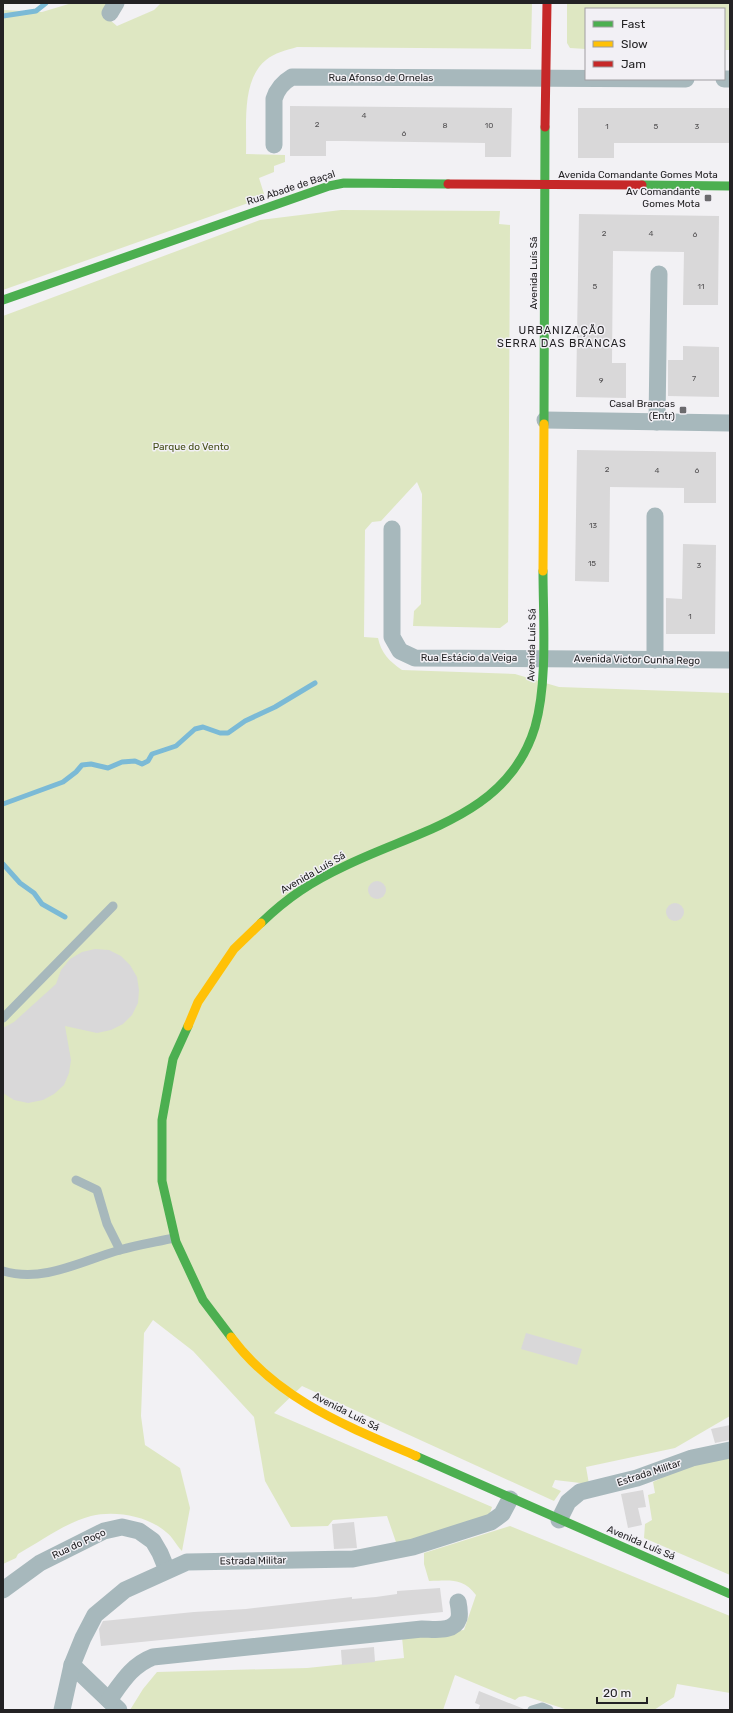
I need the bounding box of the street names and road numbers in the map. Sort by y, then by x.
street label: Rua Afonso de Ornelas [329,72,433,84]
street label: Rua Abade de Baçal [245,168,337,208]
street label: Avenida Comandante Gomes Mota [558,169,718,181]
street label: Avenida Luís Sá [528,237,540,309]
street label: Avenida Luís Sá [525,608,539,682]
street label: Rua Estácio da Veiga [421,652,517,664]
street label: Avenida Victor Cunha Rego [574,653,700,667]
street label: Avenida Luís Sá [278,850,348,896]
street label: Avenida Luís Sá [311,1390,381,1434]
street label: Estrada Militar [615,1457,683,1489]
street label: Avenida Luís Sá [605,1523,677,1563]
street label: Rua do Poço [50,1526,108,1562]
street label: Estrada Militar [220,1554,287,1568]

